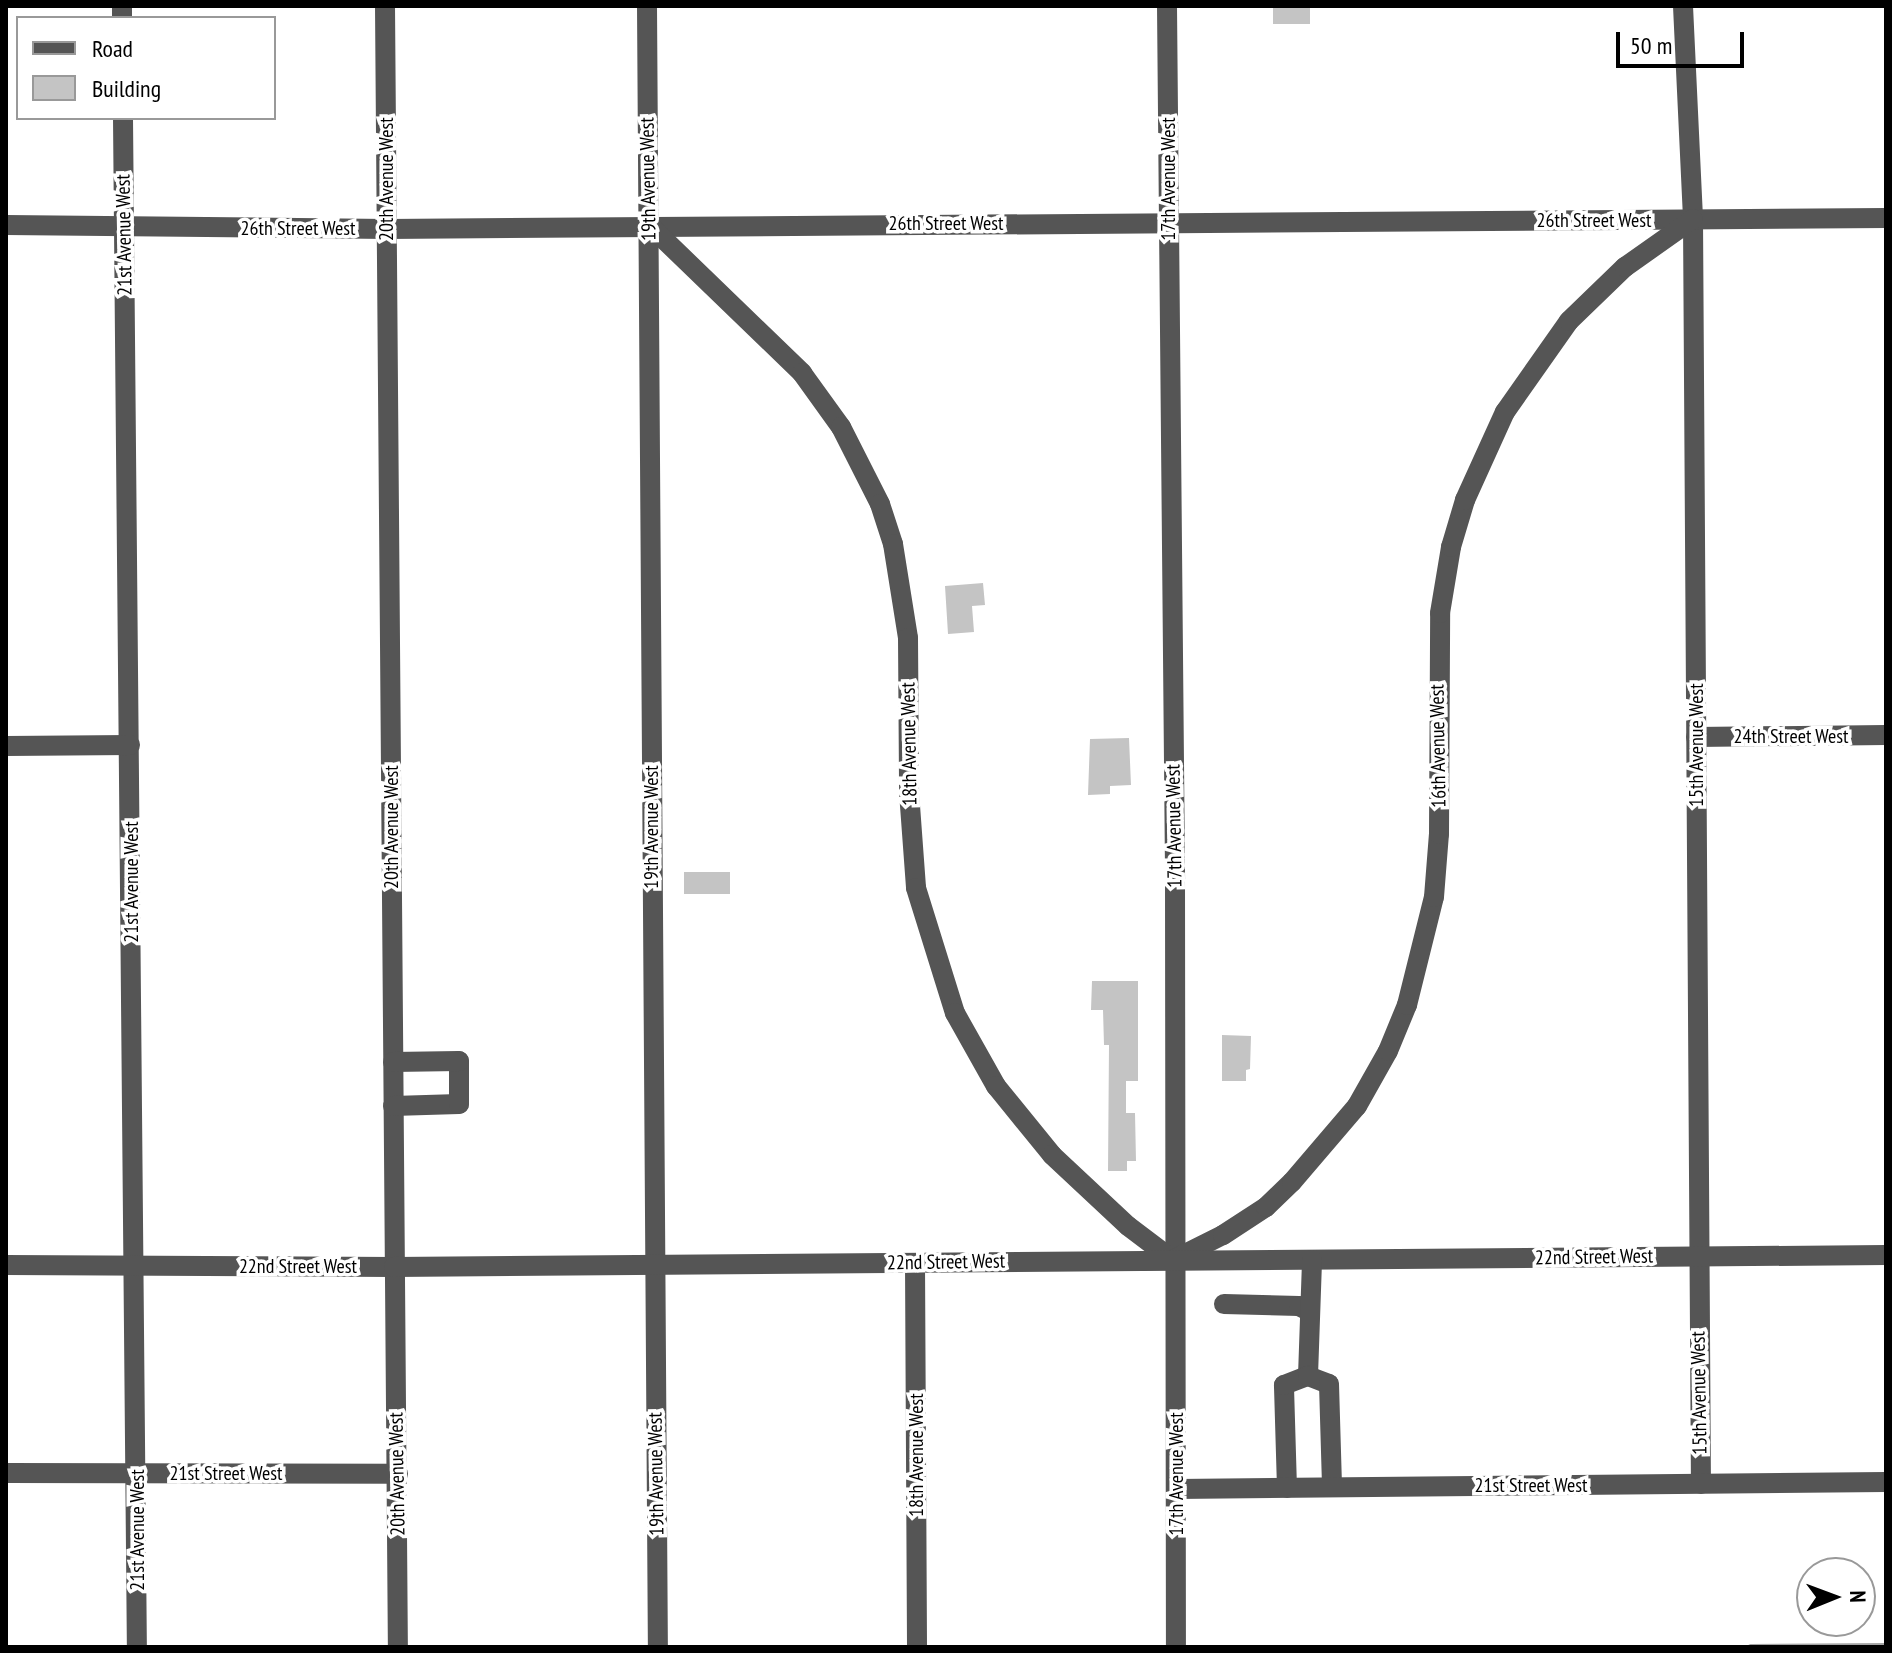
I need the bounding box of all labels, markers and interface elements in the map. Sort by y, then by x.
legend [16,16,276,120]
scale bar [1620,16,1748,66]
text: 50 m [1630,30,1672,61]
text: Road [92,33,133,64]
text: Building [92,73,161,104]
street label: 20th Avenue West [374,117,398,241]
street label: 19th Avenue West [635,117,661,241]
street label: 17th Avenue West [1156,117,1180,241]
street label: 21st Avenue West [111,174,137,296]
street label: 26th Street West [1536,208,1652,232]
street label: 26th Street West [888,211,1004,235]
street label: 26th Street West [240,216,356,240]
street label: 18th Avenue West [896,682,922,806]
street label: 15th Avenue West [1684,683,1708,807]
street label: 16th Avenue West [1425,684,1451,808]
street label: 24th Street West [1733,724,1849,748]
street label: 17th Avenue West [1161,764,1187,888]
street label: 20th Avenue West [379,765,403,889]
street label: 19th Avenue West [639,765,663,889]
street label: 21st Avenue West [119,821,143,943]
street label: 22nd Street West [1535,1244,1653,1270]
street label: 22nd Street West [887,1249,1005,1275]
street label: 22nd Street West [239,1254,357,1278]
street label: 15th Avenue West [1686,1331,1712,1455]
street label: 18th Avenue West [904,1393,928,1517]
street label: 20th Avenue West [384,1412,410,1536]
street label: 19th Avenue West [643,1412,669,1536]
street label: 17th Avenue West [1164,1412,1188,1536]
street label: 21st Street West [169,1461,283,1485]
street label: 21st Avenue West [125,1469,149,1591]
street label: 21st Street West [1474,1473,1588,1497]
north arrow [1796,1557,1876,1637]
text: N [1844,1590,1872,1603]

